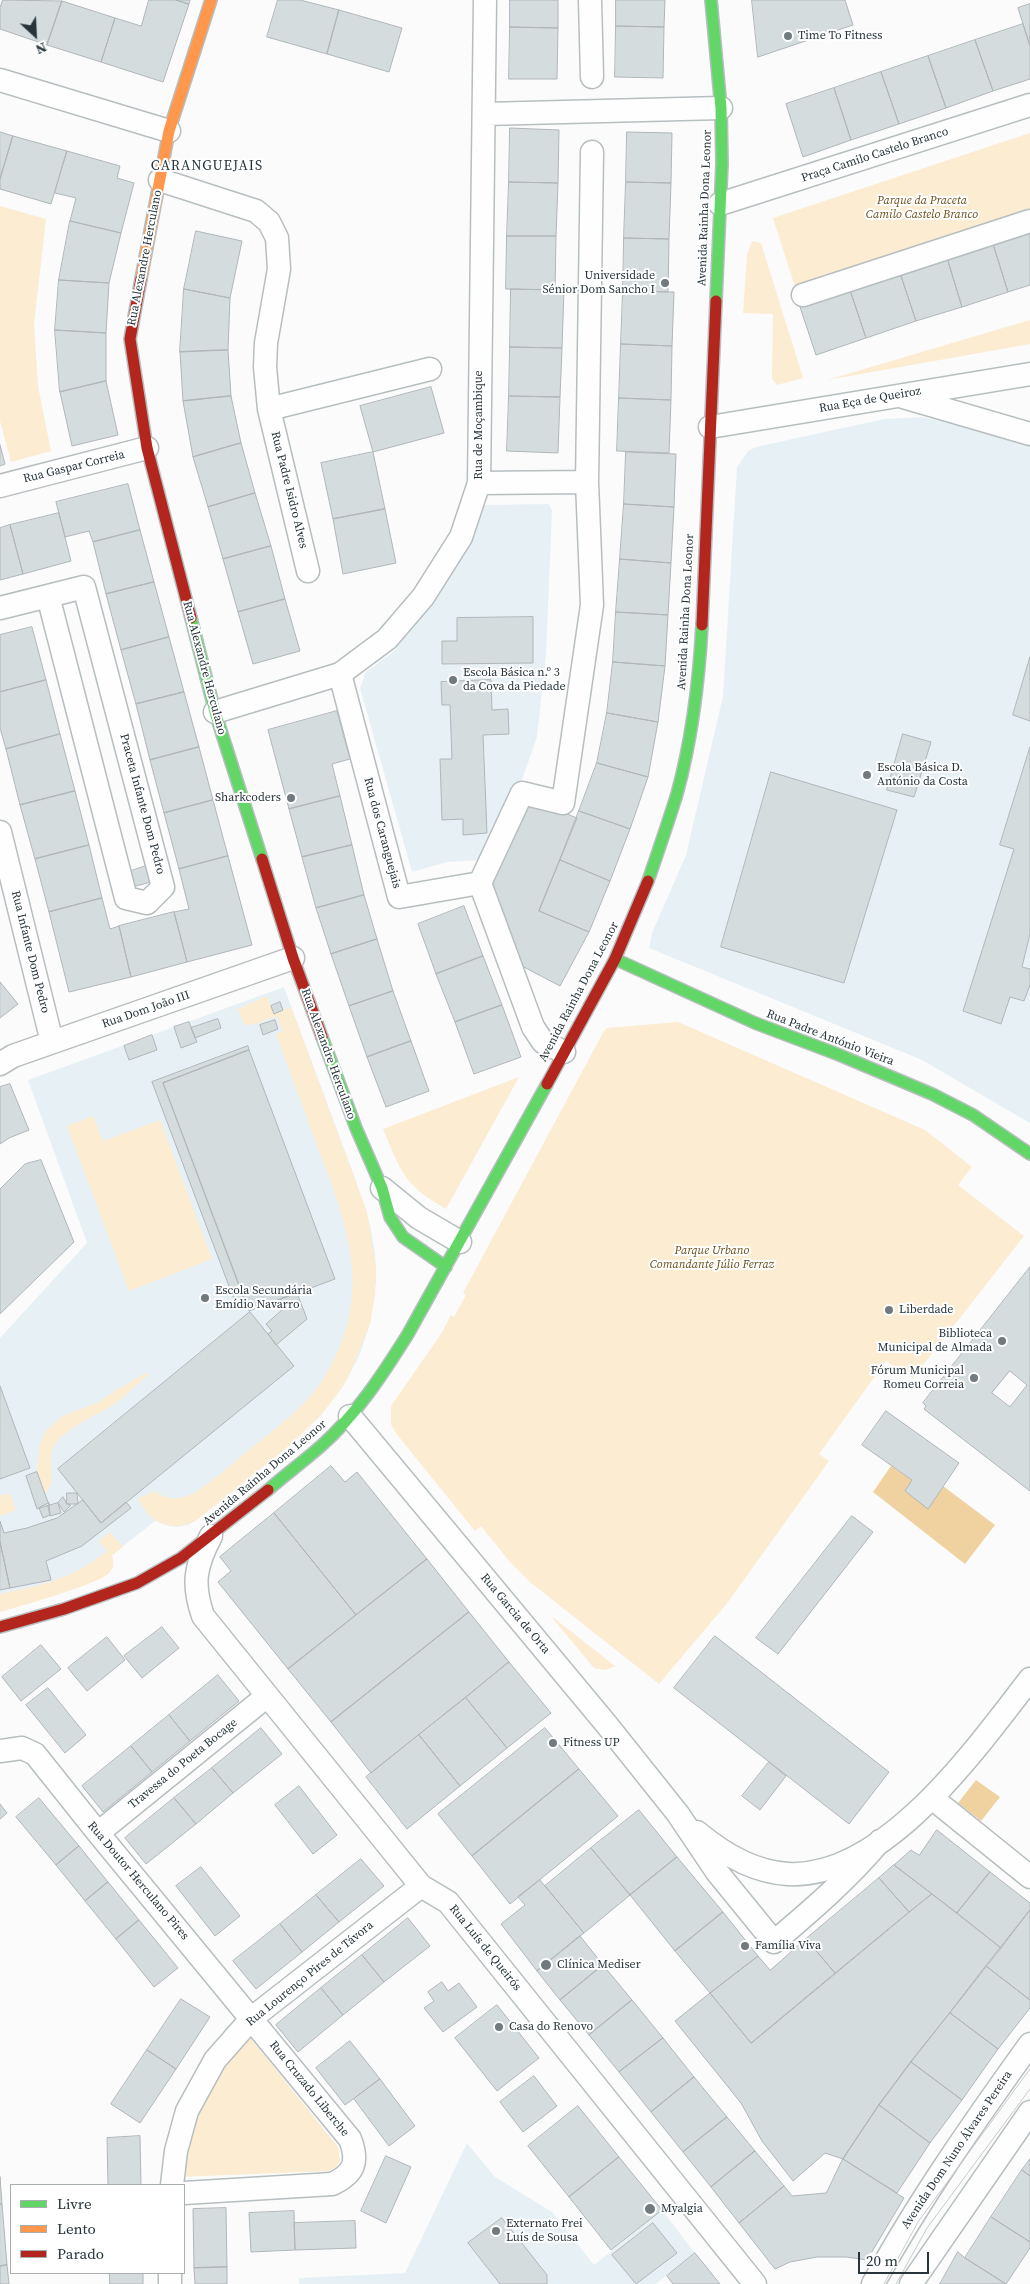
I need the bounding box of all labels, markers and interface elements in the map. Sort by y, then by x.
north arrow [10,10,60,60]
place label: Time To Fitness [798,29,882,43]
marker: Time To Fitness [782,30,794,42]
text: N [32,37,50,60]
street label: Praça Camilo Castelo Branco [800,124,950,186]
street label: Avenida Rainha Dona Leonor [695,130,715,286]
district label: CARANGUEJAIS [149,158,265,174]
street label: Rua Alexandre Herculano [125,189,165,327]
park label: Parque da Praceta Camilo Castelo Branco [866,194,978,222]
place label: Universidade Sénior Dom Sancho I [542,269,655,297]
marker: Universidade Sénior Dom Sancho I [659,277,671,289]
street label: Rua de Moçambique [472,370,486,480]
street label: Rua Eça de Queiroz [818,384,922,416]
street label: Rua Padre Isidro Alves [267,430,311,550]
street label: Rua Gaspar Correia [22,447,126,487]
street label: Avenida Rainha Dona Leonor [675,533,697,691]
street label: Rua Alexandre Herculano [179,600,229,736]
place label: Escola Básica n.º 3 da Cova da Piedade [463,666,566,694]
marker: Escola Básica n.º 3 da Cova da Piedade [447,674,459,686]
street label: Praceta Infante Dom Pedro [116,732,168,876]
place label: Escola Básica D. António da Costa [877,761,968,789]
marker: Escola Básica D. António da Costa [861,769,873,781]
street label: Rua dos Caranguejais [360,776,404,890]
place label: Sharkcoders [215,791,281,805]
marker: Sharkcoders [285,792,297,804]
street label: Rua Infante Dom Pedro [8,889,52,1015]
street label: Avenida Rainha Dona Leonor [536,919,622,1065]
street label: Rua Alexandre Herculano [298,987,358,1121]
street label: Rua Dom João III [100,988,192,1032]
street label: Rua Padre António Vieira [764,1007,896,1069]
park label: Parque Urbano Comandante Júlio Ferraz [650,1244,774,1272]
place label: Escola Secundária Emídio Navarro [215,1284,312,1312]
marker: Escola Secundária Emídio Navarro [199,1292,211,1304]
place label: Liberdade [899,1303,953,1317]
marker: Liberdade [883,1304,895,1316]
place label: Biblioteca Municipal de Almada [878,1327,992,1355]
marker: Biblioteca Municipal de Almada [996,1335,1008,1347]
place label: Fórum Municipal Romeu Correia [871,1364,964,1392]
marker: Fórum Municipal Romeu Correia [968,1372,980,1384]
street label: Avenida Rainha Dona Leonor [200,1417,330,1529]
street label: Rua Garcia de Orta [477,1571,553,1657]
street label: Travessa do Poeta Bocage [126,1716,240,1812]
place label: Fitness UP [563,1736,619,1750]
marker: Fitness UP [547,1737,559,1749]
street label: Rua Doutor Herculano Pires [84,1819,192,1943]
street label: Rua Luís de Queirós [446,1902,524,1994]
street label: Rua Lourenço Pires de Távora [244,1918,376,2030]
place label: Família Viva [755,1939,821,1953]
marker: Família Viva [739,1940,751,1952]
marker: Clínica Mediser [539,1958,553,1972]
place label: Clínica Mediser [557,1958,641,1972]
place label: Casa do Renovo [509,2020,593,2034]
marker: Casa do Renovo [493,2021,505,2033]
street label: Rua Cruzado Liberche [266,2038,352,2140]
street label: Avenida Dom Nuno Álvares Pereira [899,2068,1015,2232]
legend [10,2184,185,2274]
text: Livre [57,2193,92,2214]
marker: Myalgia [643,2202,657,2216]
place label: Myalgia [661,2202,703,2216]
place label: Externato Frei Luís de Sousa [506,2217,583,2245]
text: Lento [57,2218,96,2239]
marker: Externato Frei Luís de Sousa [490,2225,502,2237]
scale bar [860,2242,931,2274]
text: Parado [57,2243,104,2264]
text: 20 m [866,2250,898,2271]

